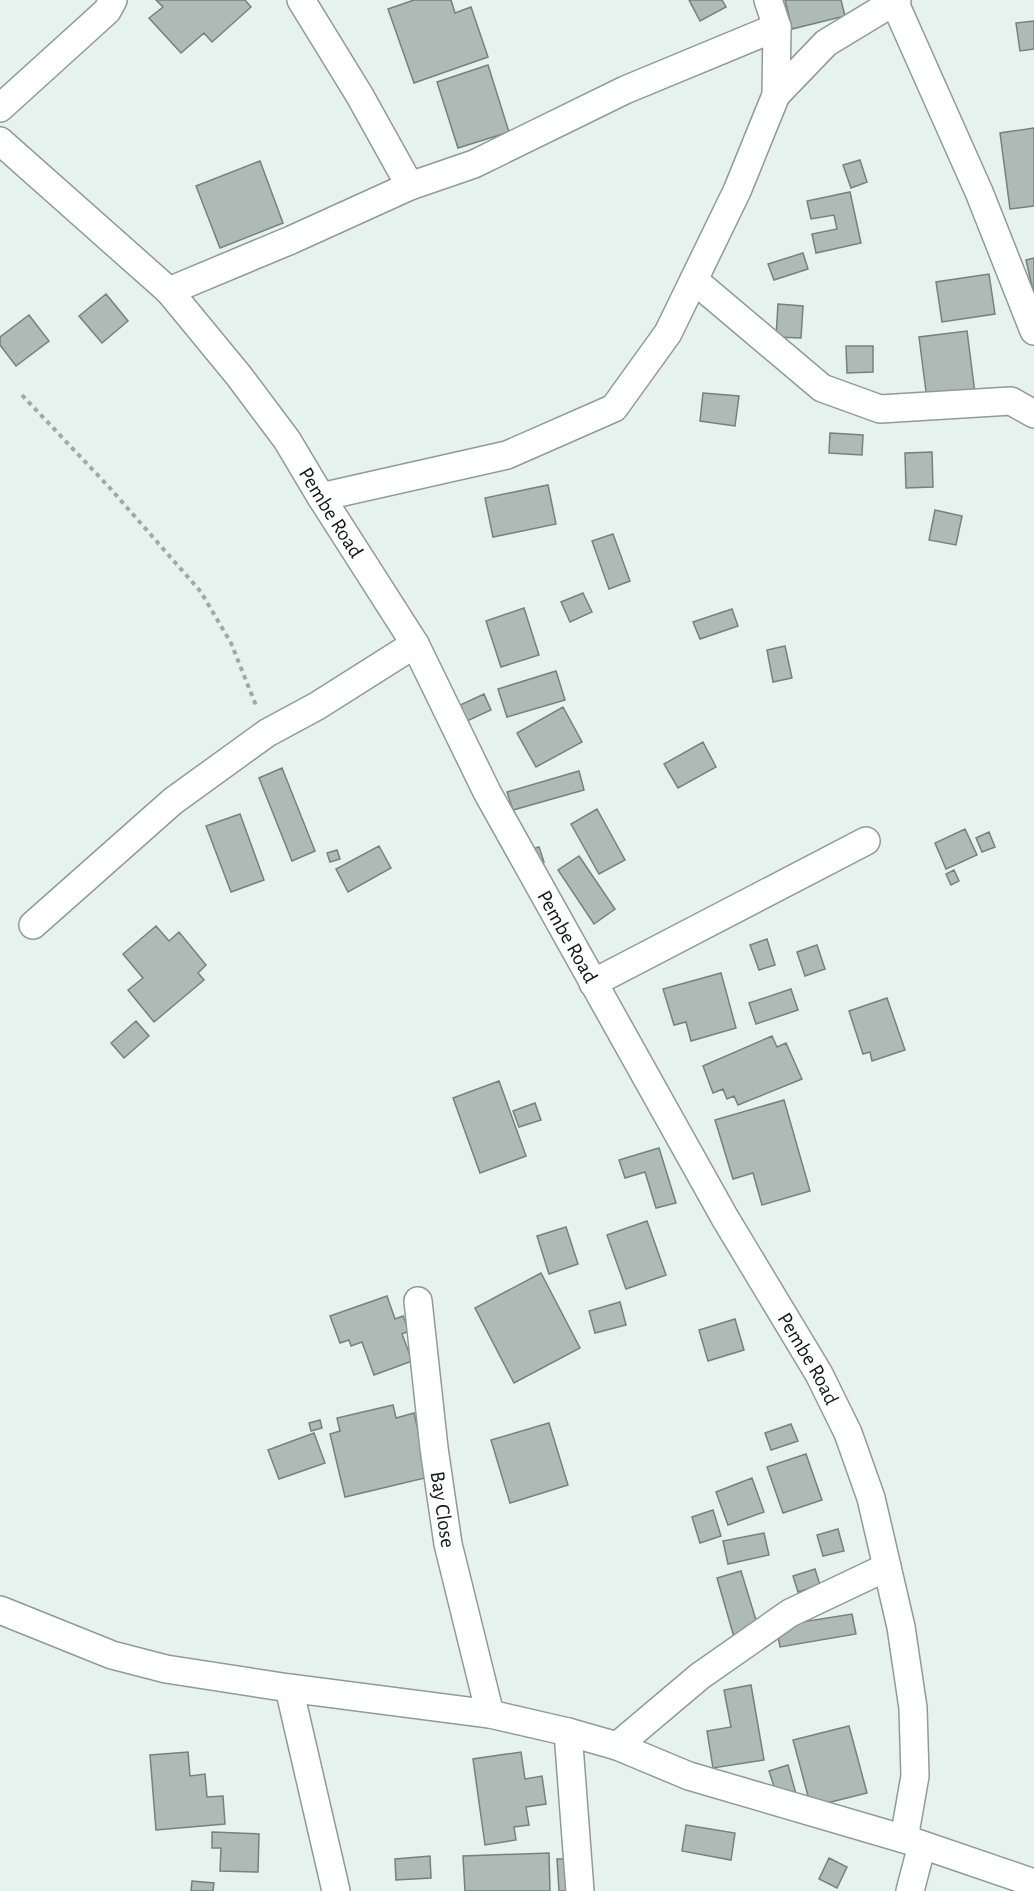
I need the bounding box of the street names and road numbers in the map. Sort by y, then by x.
street label: Pembe Road [295,464,367,561]
street label: Pembe Road [534,887,602,986]
street label: Pembe Road [774,1309,843,1408]
street label: Bay Close [427,1470,459,1549]

